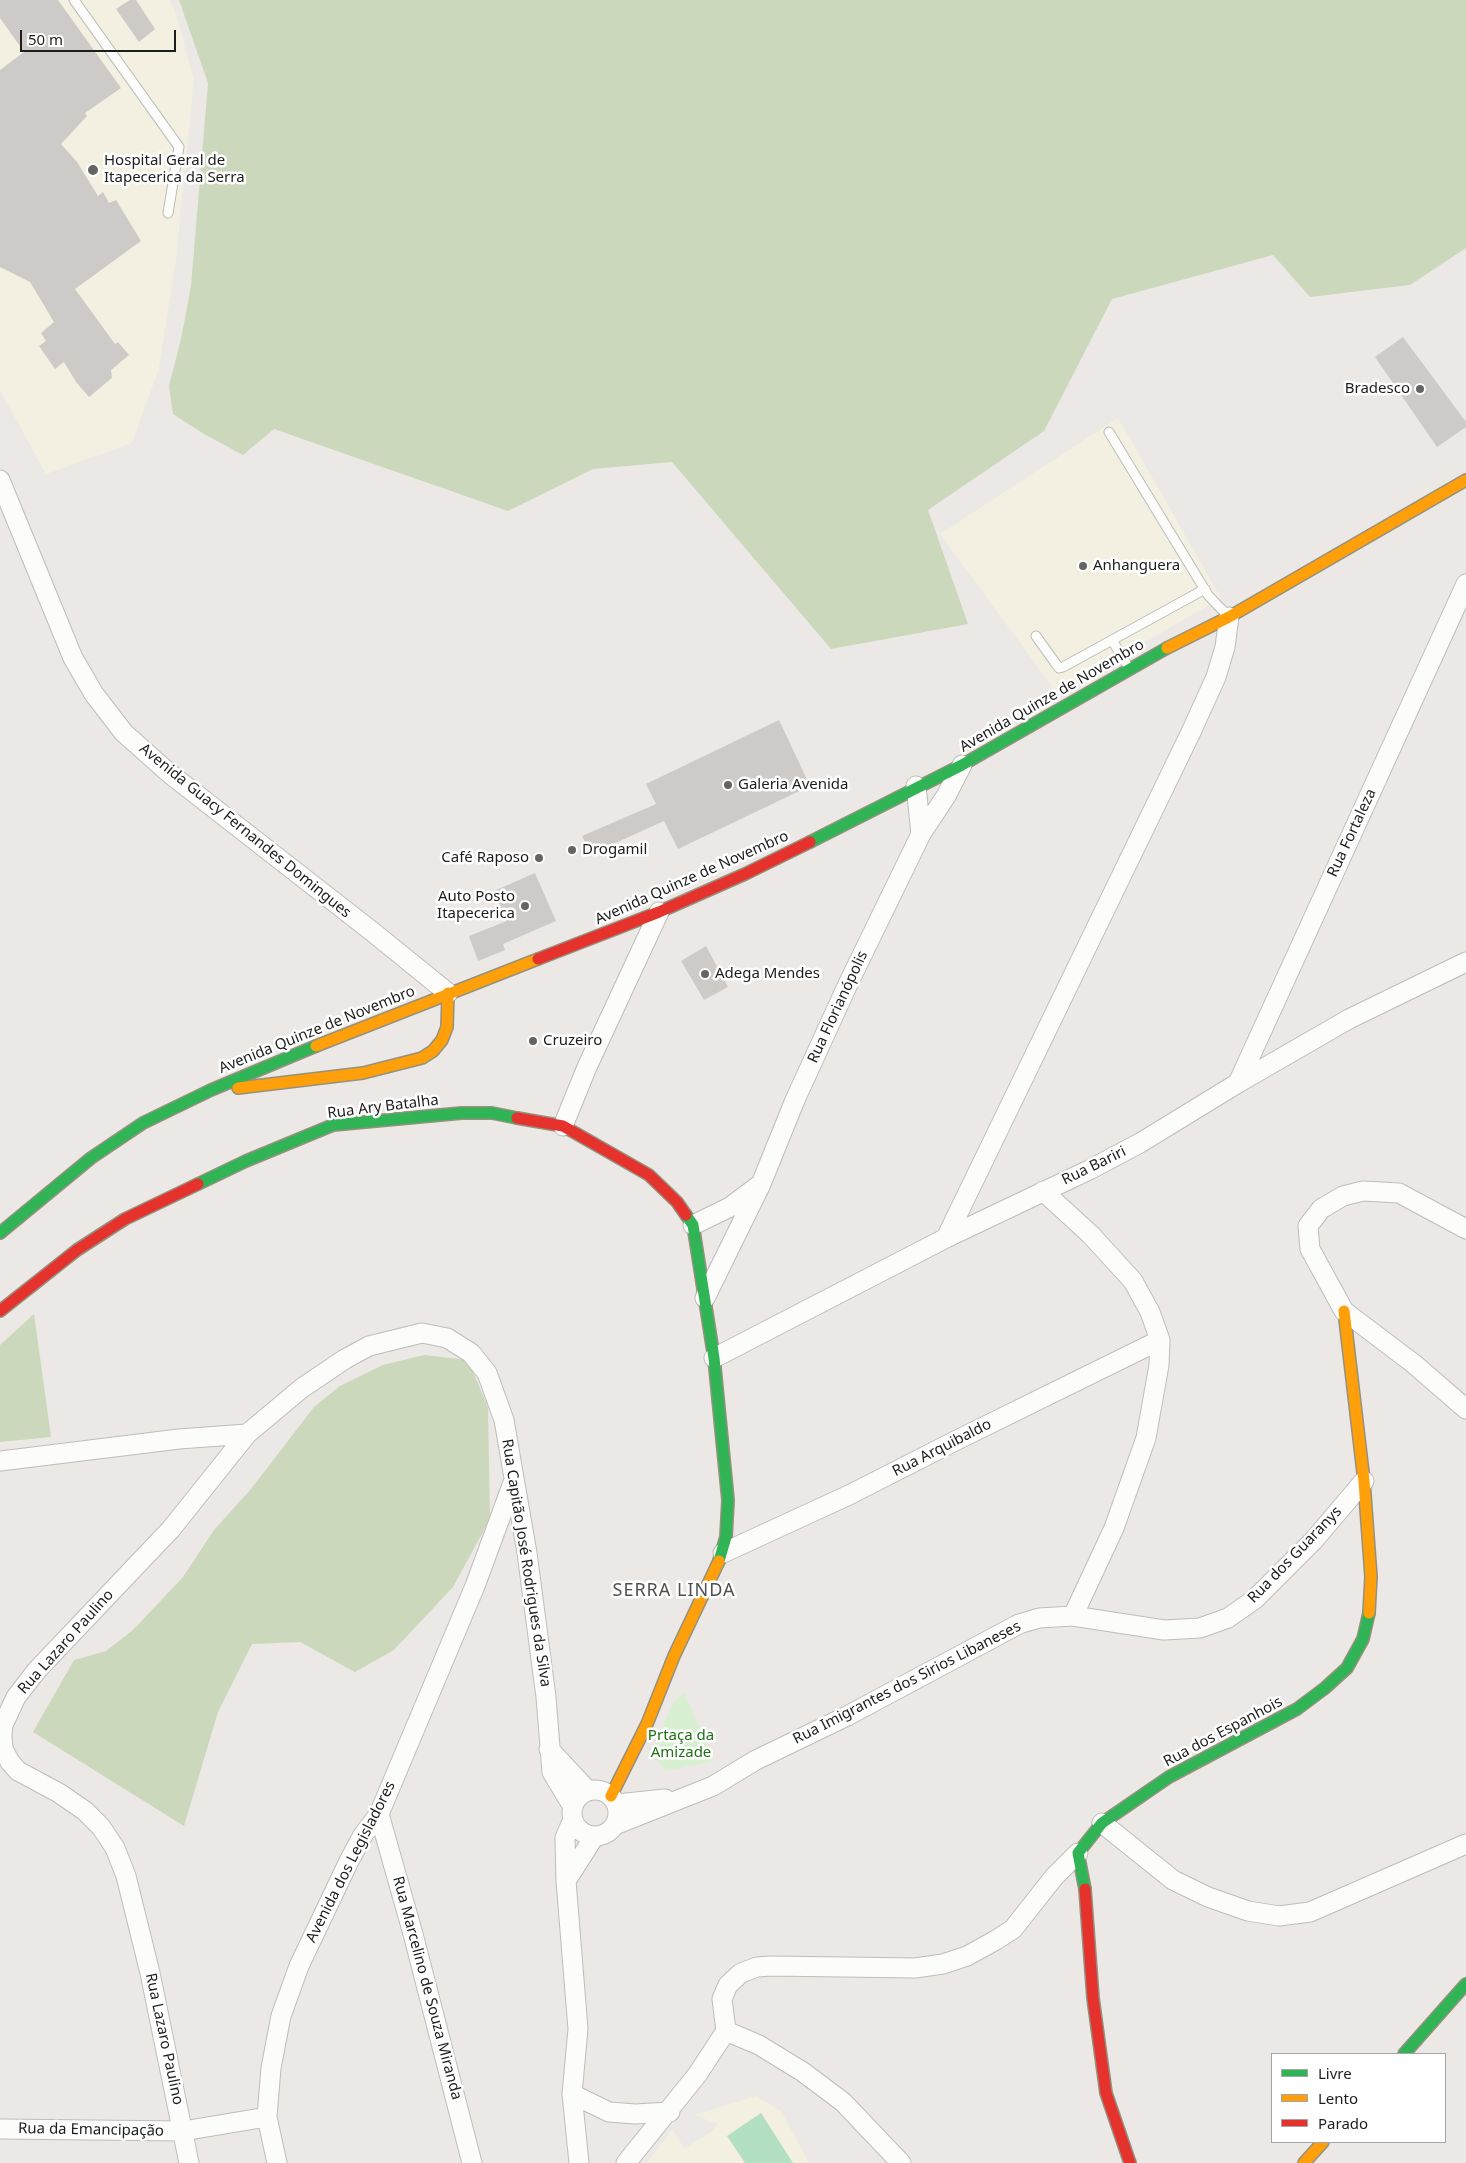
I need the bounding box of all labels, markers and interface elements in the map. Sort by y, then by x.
scale bar [22,20,179,52]
text: 50 m [28,29,63,49]
place label: Hospital Geral de Itapecerica da Serra [104,152,245,187]
marker: Hospital Geral de Itapecerica da Serra [86,163,100,177]
place label: Bradesco [1345,380,1410,398]
marker: Bradesco [1414,383,1426,395]
place label: Anhanguera [1093,557,1180,575]
marker: Anhanguera [1077,560,1089,572]
street label: Avenida Quinze de Novembro [957,636,1147,756]
street label: Avenida Guacy Fernandes Domingues [136,740,354,922]
place label: Galeria Avenida [738,776,848,794]
marker: Galeria Avenida [722,779,734,791]
street label: Rua Fortaleza [1324,786,1380,880]
street label: Avenida Quinze de Novembro [592,827,792,929]
place label: Drogamil [582,841,647,859]
marker: Drogamil [566,844,578,856]
place label: Café Raposo [441,849,529,867]
marker: Café Raposo [533,852,545,864]
place label: Auto Posto Itapecerica [437,888,515,923]
marker: Auto Posto Itapecerica [519,900,531,912]
street label: Rua Florianópolis [804,948,872,1066]
place label: Adega Mendes [715,965,820,983]
marker: Adega Mendes [699,968,711,980]
street label: Avenida Quinze de Novembro [216,982,418,1078]
place label: Cruzeiro [543,1032,602,1050]
marker: Cruzeiro [527,1035,539,1047]
street label: Rua Ary Batalha [326,1091,440,1123]
street label: Rua Bariri [1059,1143,1129,1189]
street label: Rua Arquibaldo [890,1415,994,1481]
street label: Rua Capitão José Rodrigues da Silva [498,1438,554,1688]
street label: Rua dos Guaranys [1244,1503,1346,1607]
district label: SERRA LINDA [611,1580,737,1602]
street label: Rua Lazaro Paulino [14,1586,118,1698]
street label: Rua Imigrantes dos Sirios Libaneses [790,1617,1024,1749]
street label: Rua dos Espanhois [1160,1693,1286,1771]
park label: Prtaça da Amizade [648,1727,714,1762]
street label: Avenida dos Legisladores [302,1778,400,1946]
street label: Rua Marcelino de Souza Miranda [388,1874,466,2102]
street label: Rua Lazaro Paulino [141,1971,187,2107]
legend [1271,2053,1446,2143]
text: Livre [1318,2063,1352,2083]
text: Lento [1318,2088,1358,2108]
text: Parado [1318,2113,1368,2133]
street label: Rua da Emancipação [18,2120,164,2140]

